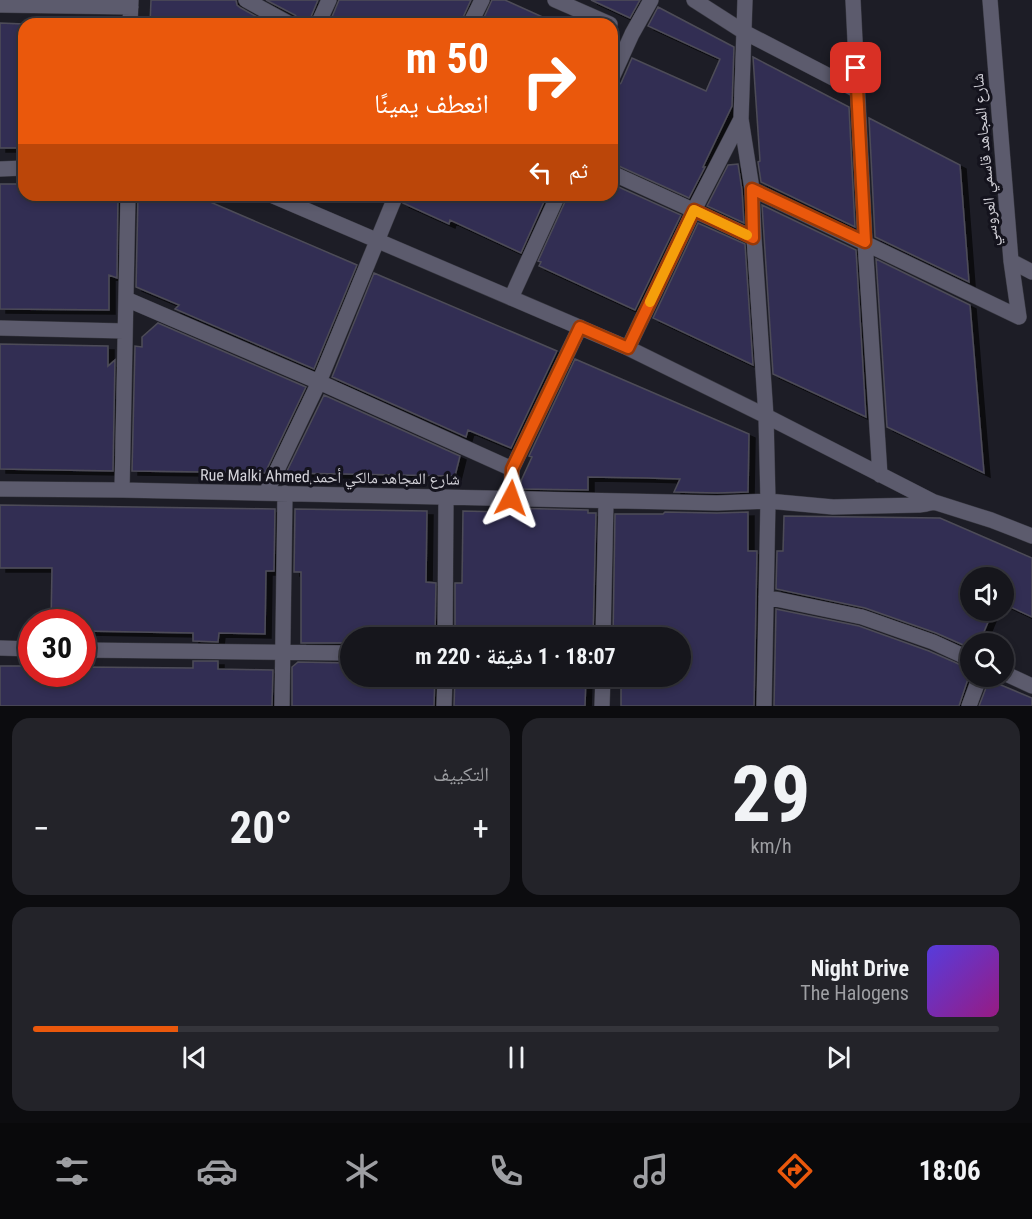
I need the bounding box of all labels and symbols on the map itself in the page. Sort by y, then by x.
pin [830,42,881,93]
street label: شارع المجاهد قاسمي العروسي [968,72,1005,247]
street label: Rue Malki Ahmed,شارع المجاهد مالكي أحمد [200,465,460,492]
position arrow [479,466,543,530]
speed limit sign: 30 [18,609,96,687]

